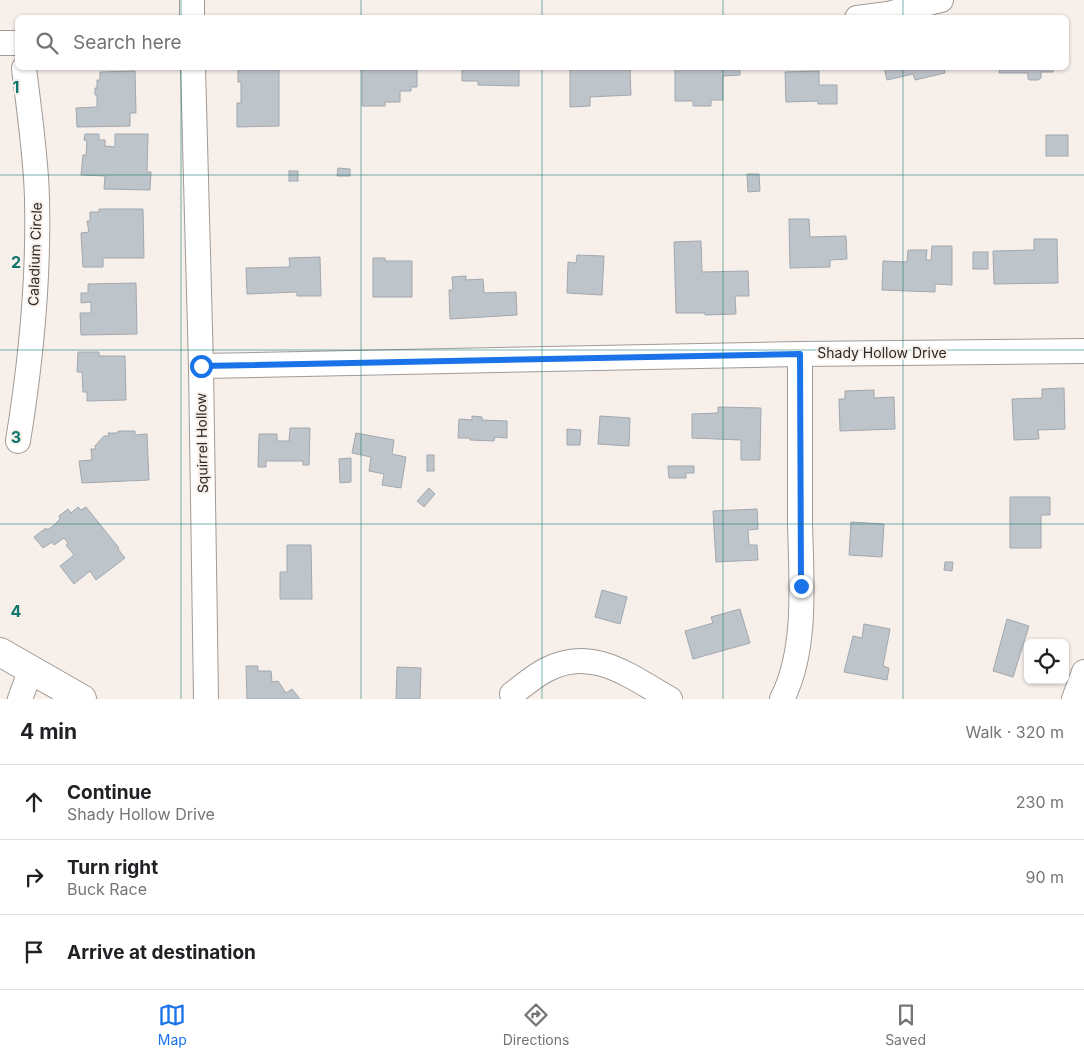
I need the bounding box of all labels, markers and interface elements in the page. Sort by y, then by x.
search box [15,15,1069,70]
icon: search [33,29,61,57]
text: Search here [73,31,182,54]
text: 1 [13,77,19,97]
street label: Caladium Circle [24,202,45,306]
text: 2 [11,252,21,272]
street label: Shady Hollow Drive [817,344,947,361]
route start [190,355,213,378]
street label: Squirrel Hollow [192,393,211,493]
text: 3 [11,427,21,447]
route end [790,575,813,598]
text: 4 [11,601,22,621]
map controls [1024,639,1069,684]
button: locate [1024,639,1069,684]
text: 4 min [20,719,77,744]
text: Walk · 320 m [966,722,1064,742]
text: Continue [67,781,152,804]
icon: ahead [20,788,48,816]
text: 230 m [1016,792,1064,812]
text: Shady Hollow Drive [67,804,215,824]
text: Turn right [67,856,158,879]
icon: right [20,863,48,891]
text: 90 m [1025,867,1064,887]
text: Buck Race [67,879,147,899]
icon: arrive [20,938,48,966]
text: Arrive at destination [67,941,256,964]
tab: Map [158,1001,187,1048]
tab: Directions [503,1001,569,1048]
tab: Saved [885,1001,926,1048]

